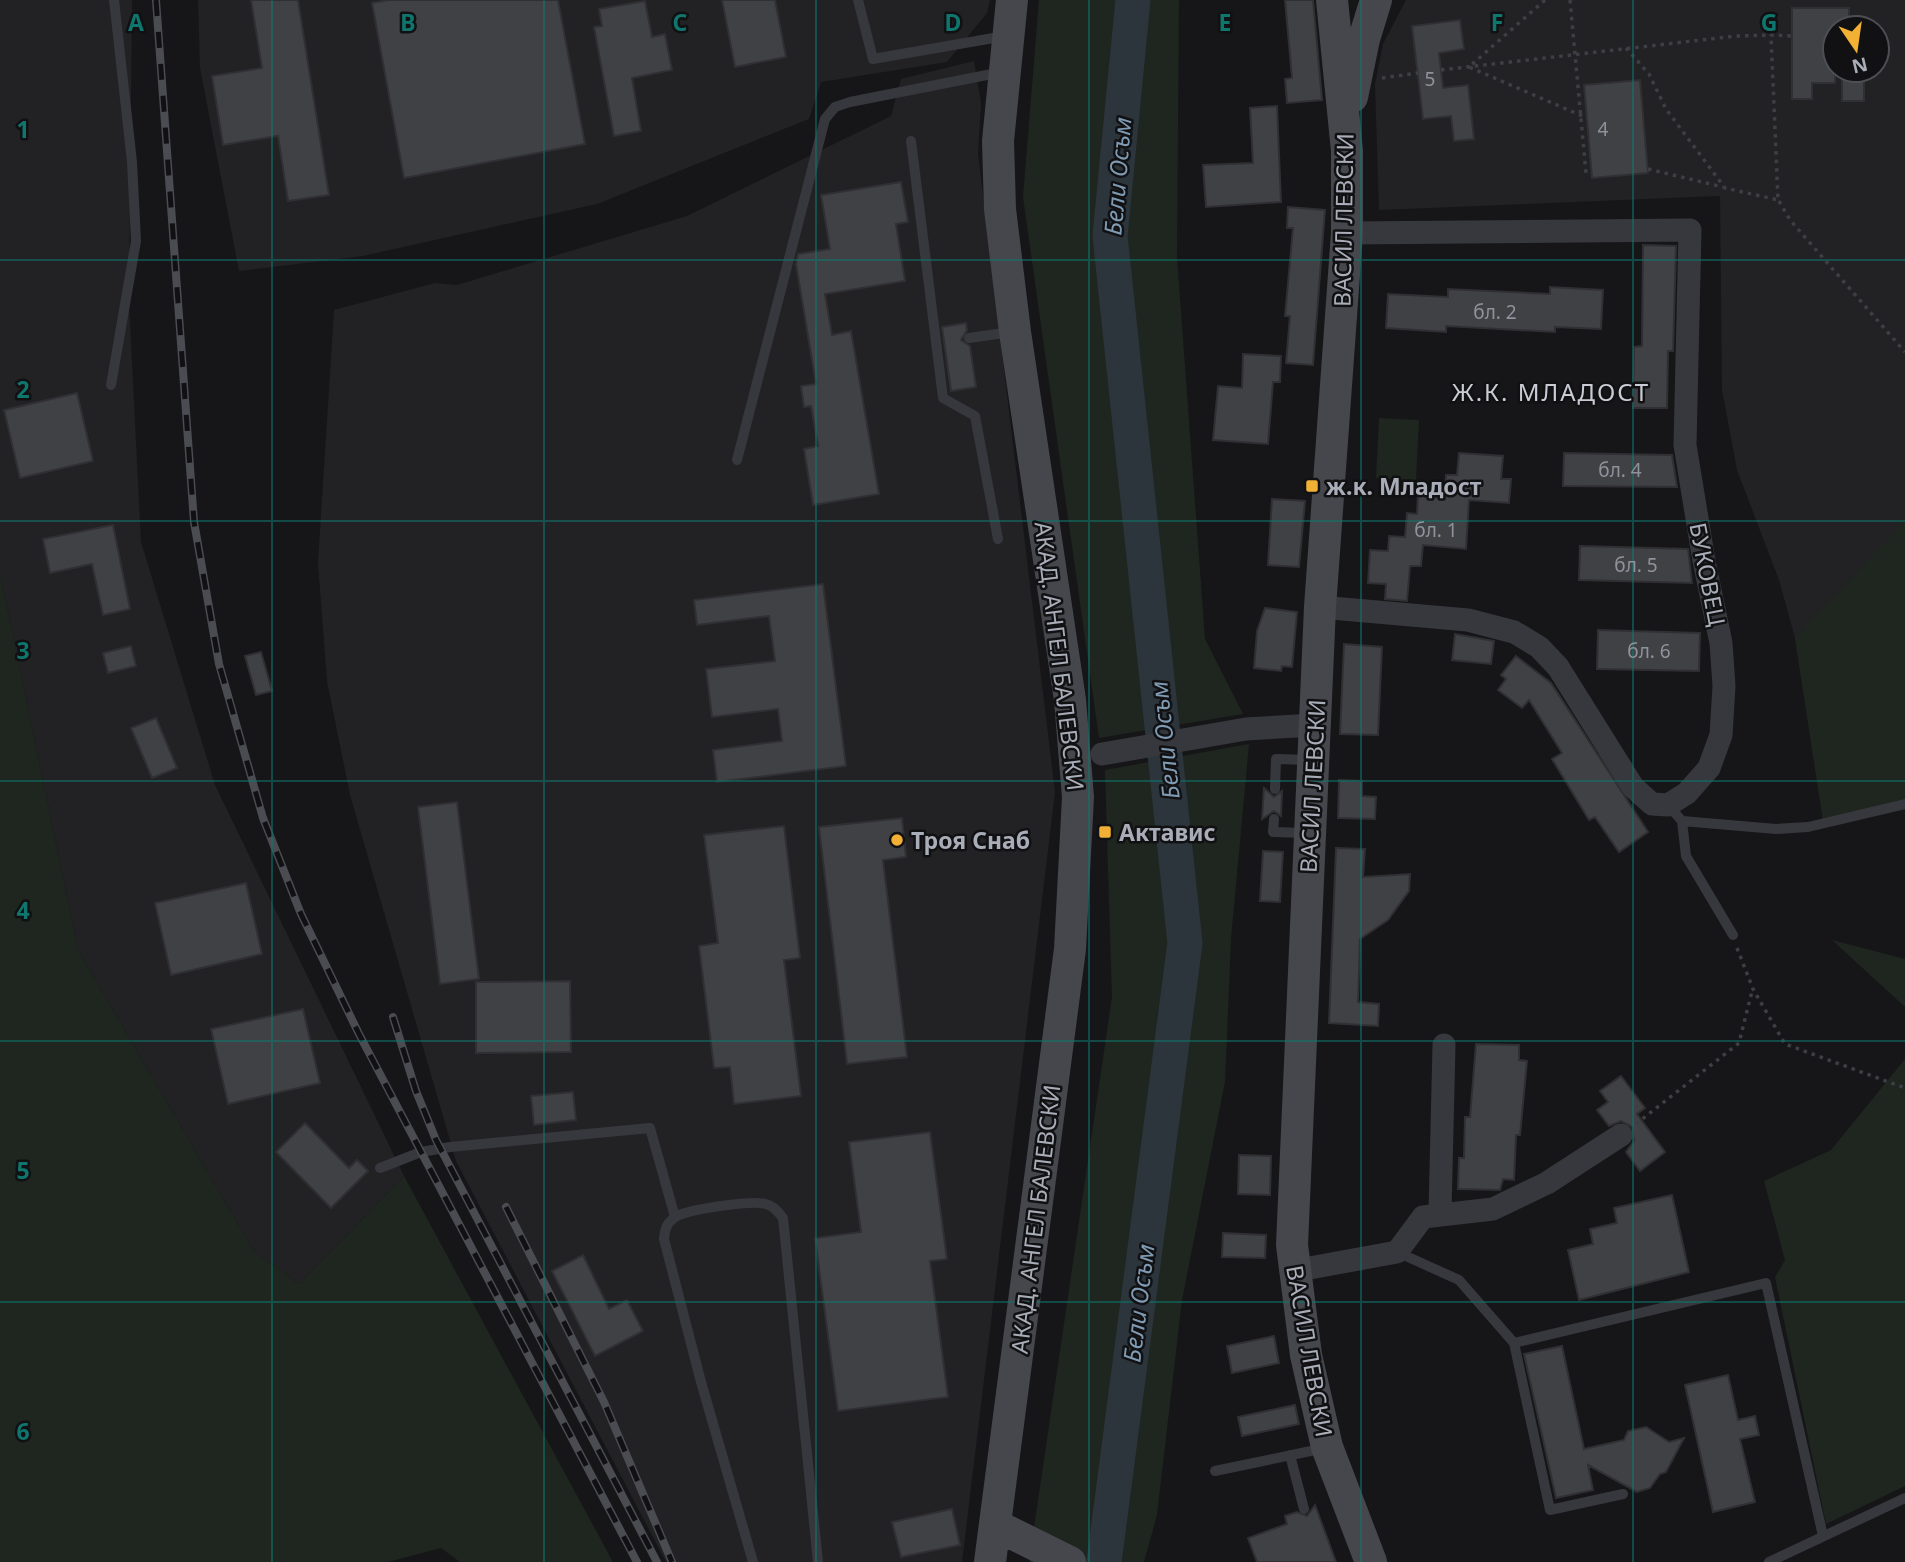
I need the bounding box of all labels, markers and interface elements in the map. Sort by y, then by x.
text: A [128,6,144,38]
text: B [400,6,416,38]
text: C [673,6,688,38]
text: D [945,6,961,38]
text: E [1219,6,1231,38]
text: F [1491,6,1503,38]
text: G [1761,6,1777,38]
north arrow [1821,14,1891,84]
text: N [1849,51,1870,80]
house number: 5 [1425,66,1435,92]
text: 1 [16,113,30,145]
water label: Бели Осъм [1095,115,1139,236]
house number: 4 [1598,116,1609,142]
street label: ВАСИЛ ЛЕВСКИ [1325,133,1361,307]
house number: бл. 2 [1473,299,1517,325]
text: 2 [16,373,30,405]
district label: Ж.К. МЛАДОСТ [1452,375,1650,408]
house number: бл. 4 [1598,457,1642,483]
place label: ж.к. Младост [1326,470,1482,502]
marker: ж.к. Младост [1304,478,1320,494]
house number: бл. 1 [1414,517,1458,543]
street label: АКАД. АНГЕЛ БАЛЕВСКИ [1028,520,1092,792]
street label: БУКОВЕЦ [1682,520,1734,628]
house number: бл. 5 [1614,552,1658,578]
text: 3 [16,634,30,666]
house number: бл. 6 [1627,638,1671,664]
water label: Бели Осъм [1141,679,1187,801]
street label: ВАСИЛ ЛЕВСКИ [1291,698,1333,874]
place label: Актавис [1119,816,1216,848]
place label: Троя Снаб [911,824,1030,856]
marker: Актавис [1097,824,1113,840]
marker: Троя Снаб [889,832,905,848]
text: 4 [16,894,30,926]
street label: АКАД. АНГЕЛ БАЛЕВСКИ [1003,1083,1067,1355]
text: 5 [16,1154,30,1186]
water label: Бели Осъм [1114,1242,1162,1364]
street label: ВАСИЛ ЛЕВСКИ [1279,1263,1341,1439]
text: 6 [16,1415,30,1447]

